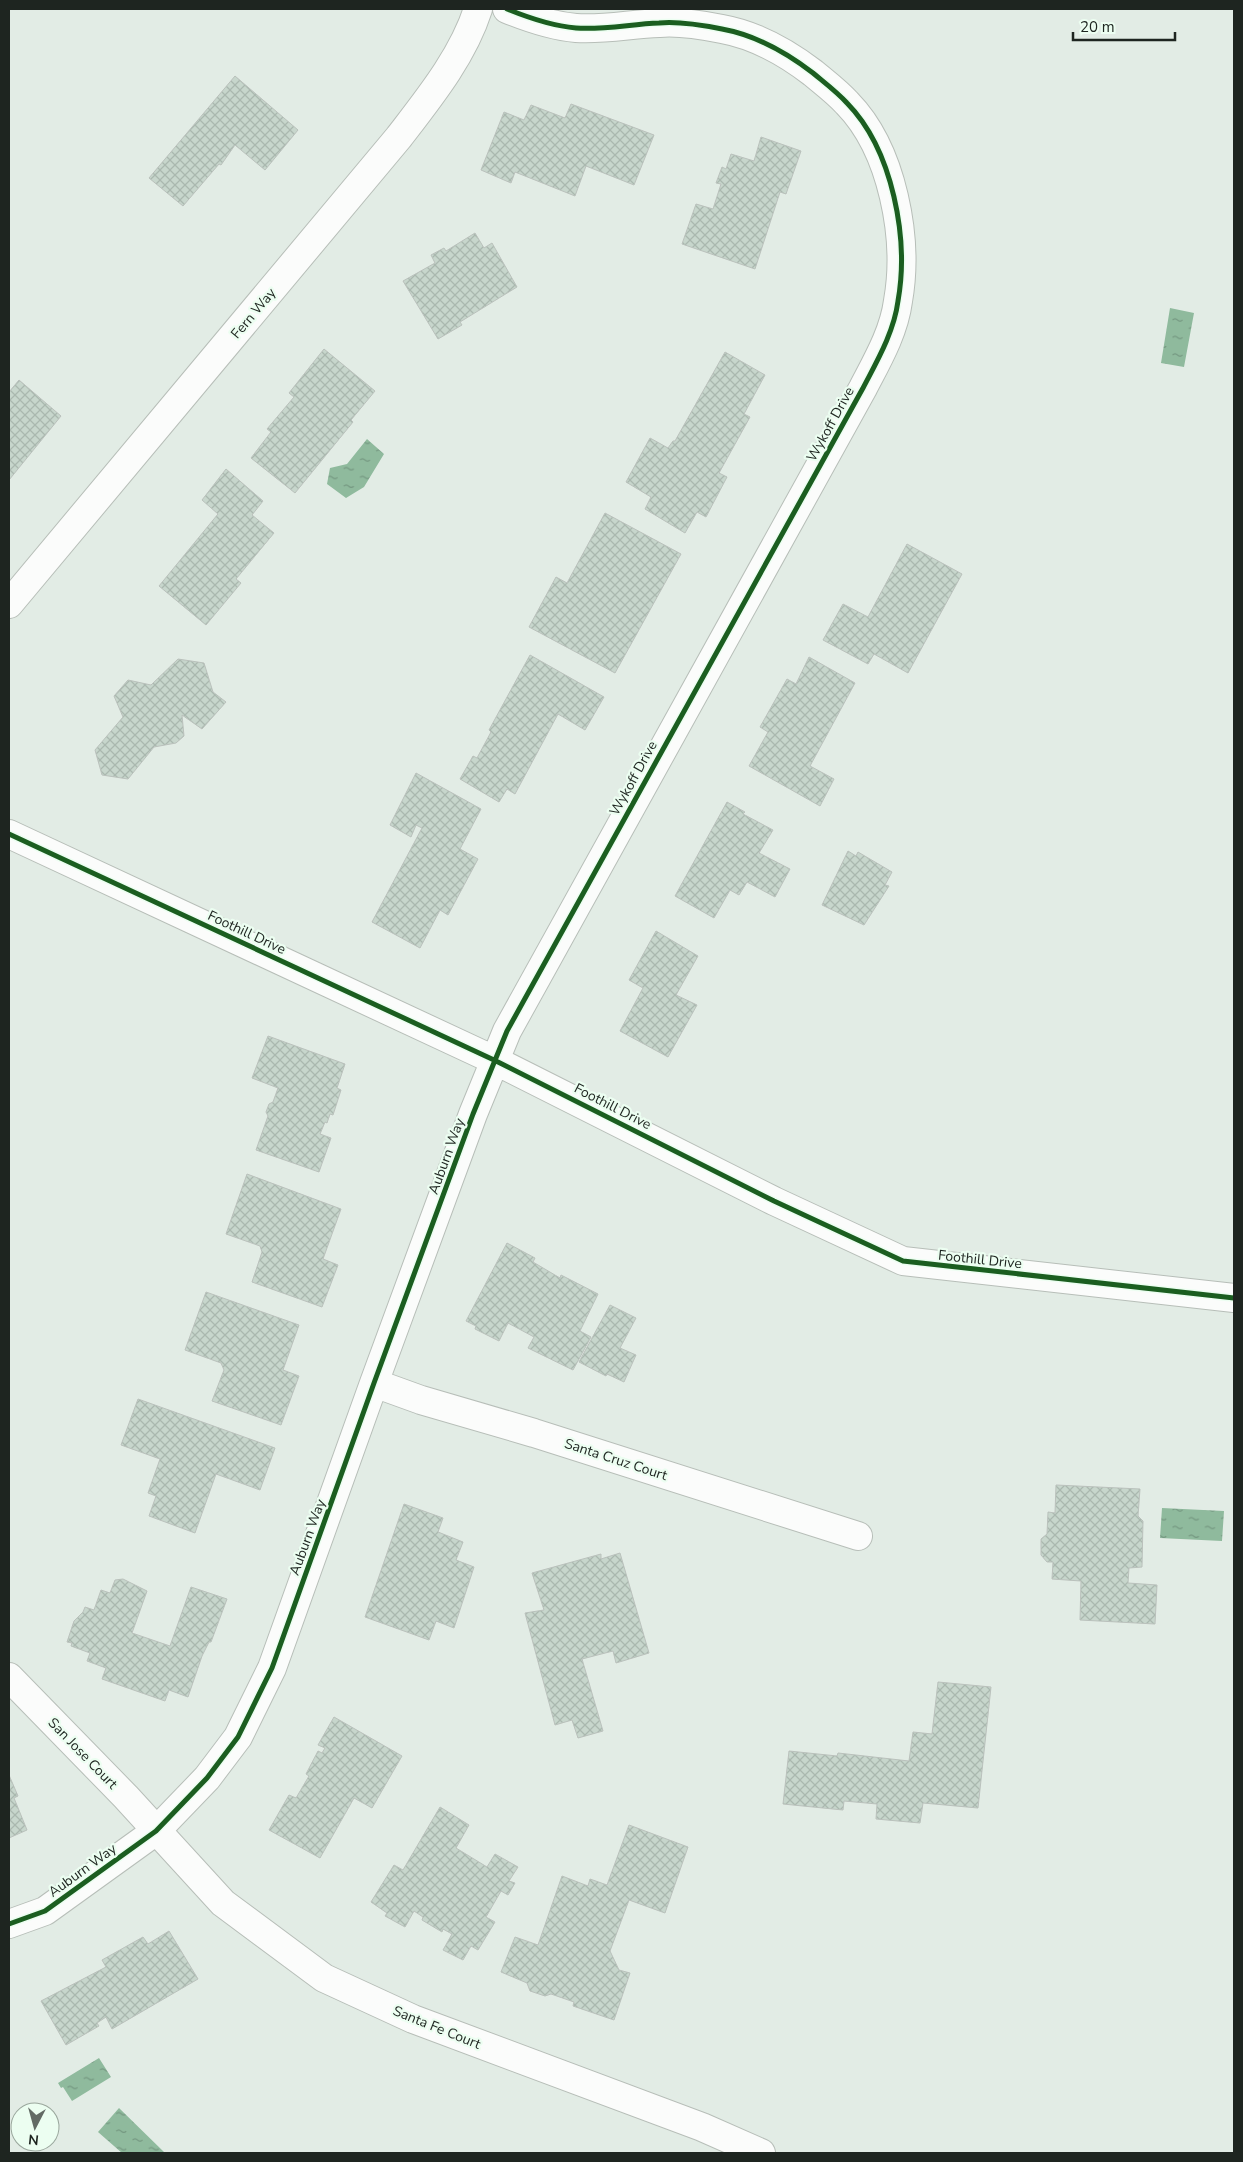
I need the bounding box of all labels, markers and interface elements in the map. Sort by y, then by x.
scale bar [1073,10,1176,42]
text: 20 m [1080,17,1115,37]
street label: Fern Way [227,283,281,343]
street label: Wykoff Drive [802,383,859,465]
street label: Wykoff Drive [605,737,662,819]
street label: Foothill Drive [205,906,289,959]
street label: Foothill Drive [571,1079,655,1134]
street label: Auburn Way [424,1115,469,1197]
street label: Foothill Drive [937,1246,1023,1273]
street label: Santa Cruz Court [562,1434,670,1485]
street label: Auburn Way [285,1496,330,1578]
street label: San Jose Court [44,1713,122,1793]
street label: Auburn Way [44,1839,121,1902]
street label: Santa Fe Court [390,2001,484,2054]
north arrow [10,2102,60,2152]
text: N [27,2129,40,2149]

